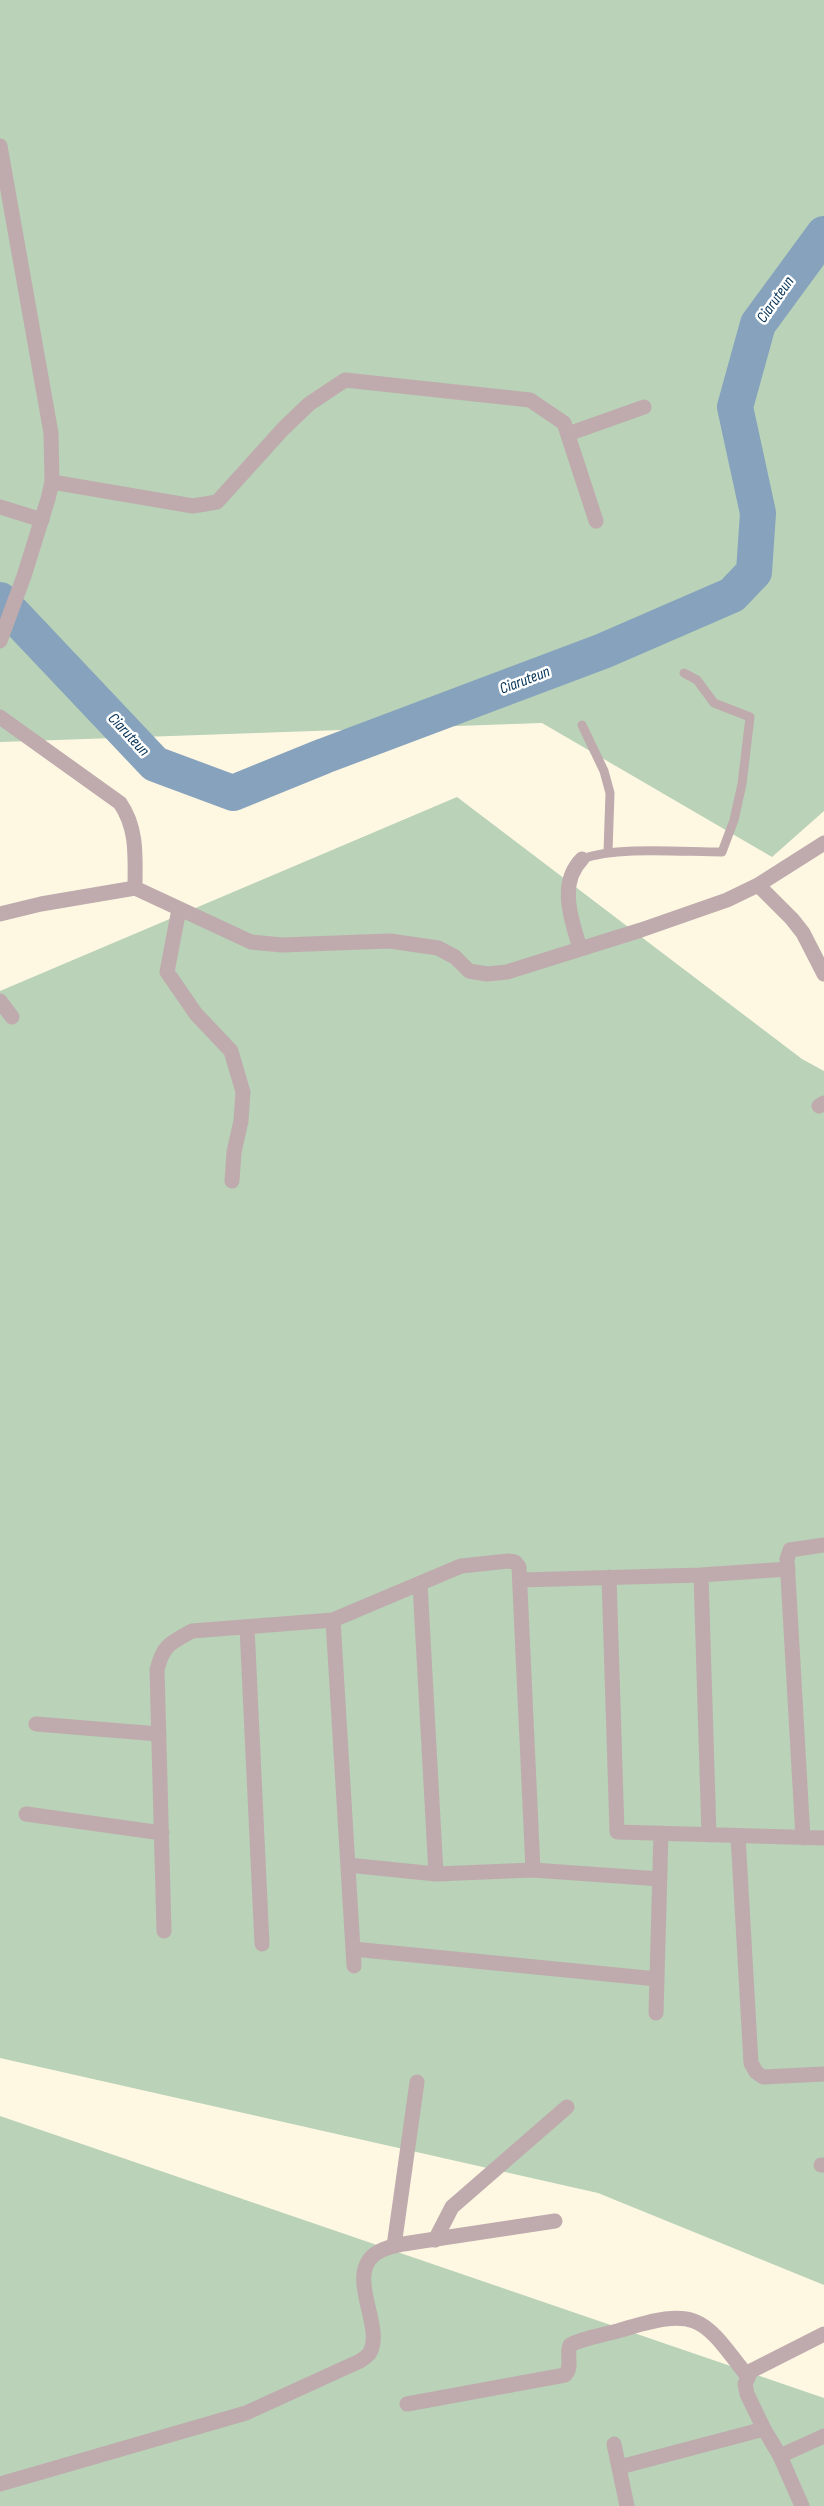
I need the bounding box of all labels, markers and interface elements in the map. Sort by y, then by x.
water label: Ciaruteun [753,273,799,327]
water label: Ciaruteun [497,663,553,699]
water label: Ciaruteun [103,709,153,761]

